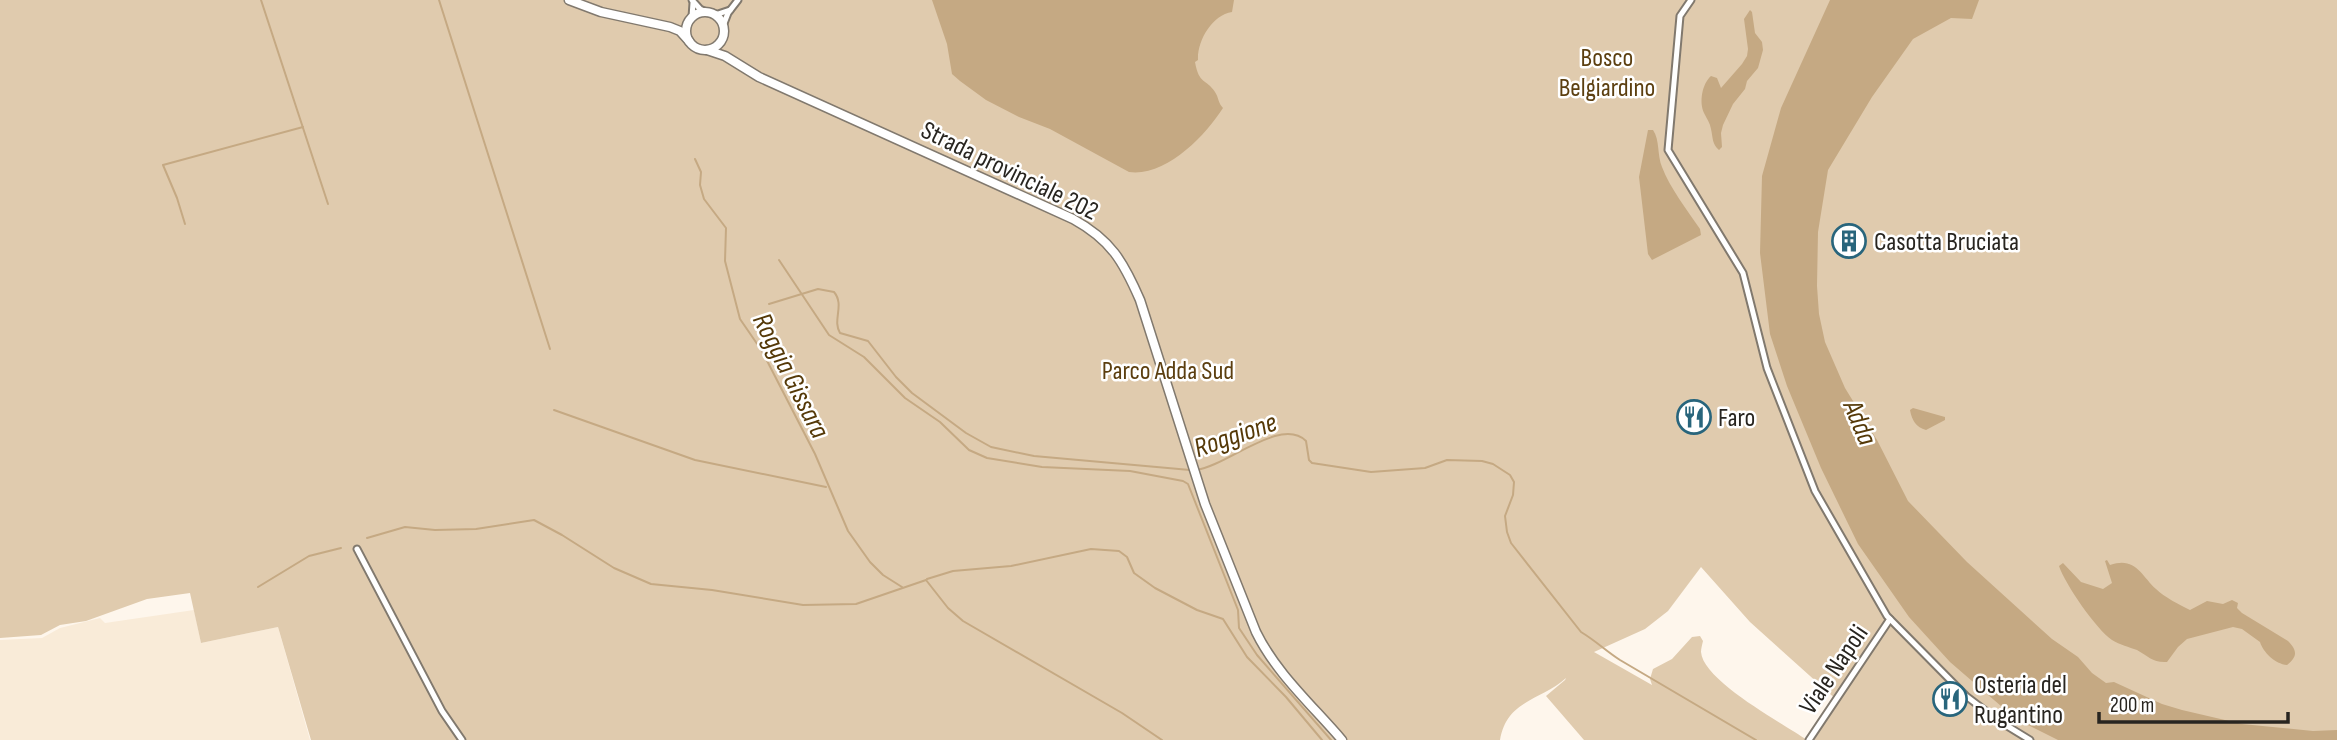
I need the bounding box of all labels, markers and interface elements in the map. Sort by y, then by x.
park label: Bosco Belgiardino [1559,43,1655,104]
street label: Strada provinciale 202 [916,115,1103,228]
building icon: Casotta Bruciata [1830,222,1868,260]
place label: Casotta Bruciata [1874,227,2019,258]
water label: Roggia Gissara [745,308,836,444]
park label: Parco Adda Sud [1102,356,1234,387]
water label: Adda [1835,394,1884,451]
restaurant icon: Faro [1675,398,1713,436]
place label: Faro [1718,403,1755,434]
water label: Roggione [1190,406,1281,465]
street label: Viale Napoli [1793,619,1875,720]
place label: Osteria del Rugantino [1974,670,2067,731]
restaurant icon: Osteria del Rugantino [1931,680,1969,718]
scale bar [2099,680,2288,724]
text: 200 m [2110,693,2154,718]

